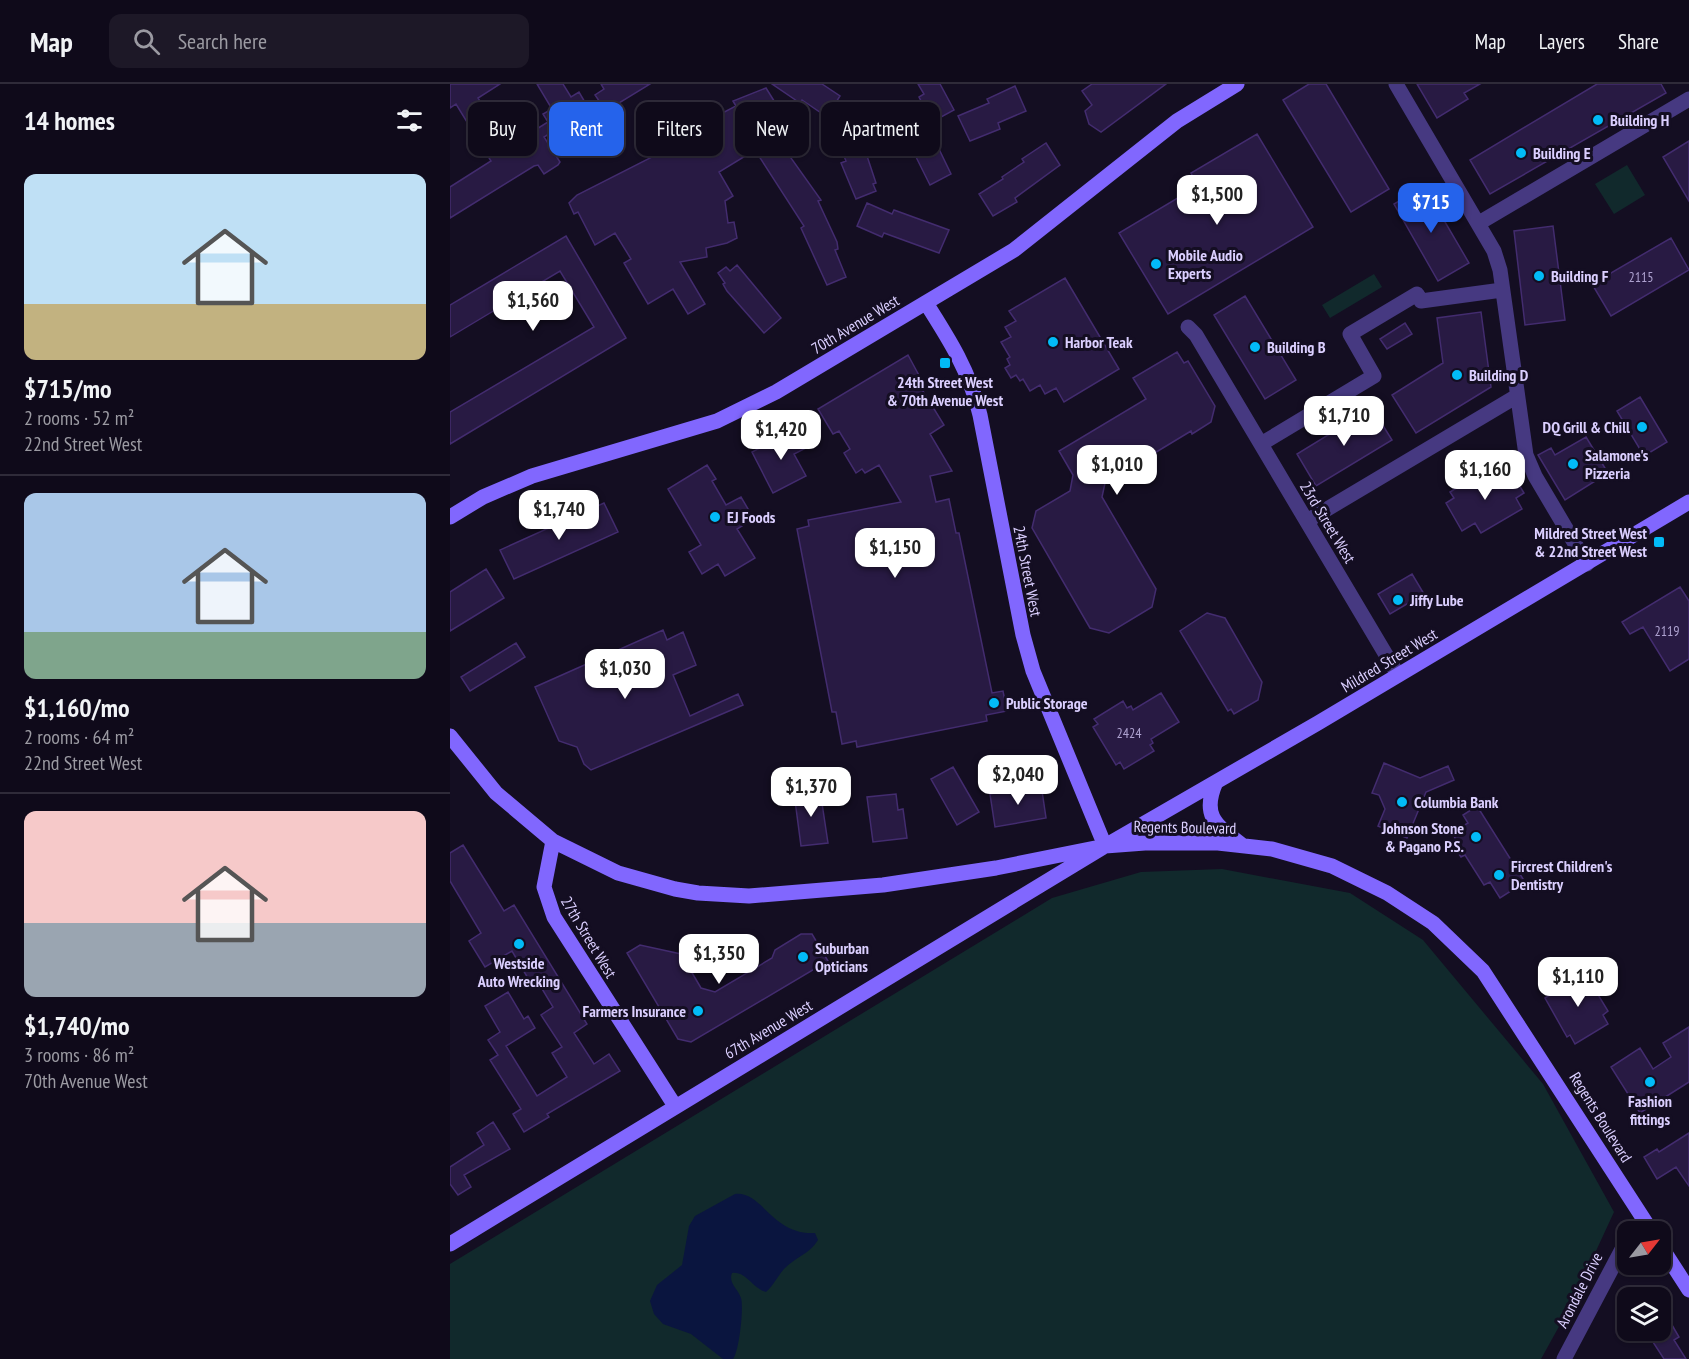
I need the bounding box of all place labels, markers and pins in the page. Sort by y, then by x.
place label: Building H [1610,110,1669,130]
marker: Building H [1591,113,1605,127]
place label: Building E [1533,143,1591,163]
marker: Building E [1514,146,1528,160]
pin: $1,500 [1168,175,1266,226]
pin: $715 [1395,183,1467,234]
place label: Mobile Audio Experts [1168,245,1243,283]
marker: Mobile Audio Experts [1149,257,1163,271]
place label: Building F [1551,266,1609,286]
marker: Building F [1532,269,1546,283]
pin: $1,560 [484,281,582,332]
place label: Harbor Teak [1065,332,1133,352]
marker: Harbor Teak [1046,335,1060,349]
place label: Building B [1267,337,1326,357]
marker: Building B [1248,340,1262,354]
marker: 24th Street West & 70th Avenue West [938,356,952,370]
place label: Building D [1469,365,1529,385]
marker: Building D [1450,368,1464,382]
place label: 24th Street West & 70th Avenue West [887,372,1003,410]
pin: $1,710 [1295,396,1393,447]
pin: $1,420 [732,410,830,461]
place label: DQ Grill & Chill [1543,417,1630,437]
marker: DQ Grill & Chill [1635,420,1649,434]
pin: $1,010 [1068,445,1166,496]
place label: Salamone's Pizzeria [1585,445,1649,483]
pin: $1,160 [1436,450,1534,501]
marker: Salamone's Pizzeria [1566,457,1580,471]
pin: $1,740 [510,490,608,541]
place label: EJ Foods [727,507,776,527]
marker: EJ Foods [708,510,722,524]
place label: Mildred Street West & 22nd Street West [1534,523,1647,561]
pin: $1,150 [846,528,944,579]
marker: Mildred Street West & 22nd Street West [1652,535,1666,549]
place label: Jiffy Lube [1409,590,1464,610]
marker: Jiffy Lube [1391,593,1405,607]
pin: $1,030 [576,649,674,700]
place label: Public Storage [1006,693,1088,713]
marker: Public Storage [987,696,1001,710]
pin: $2,040 [969,755,1067,806]
pin: $1,370 [762,767,860,818]
place label: Columbia Bank [1414,792,1499,812]
marker: Columbia Bank [1395,795,1409,809]
place label: Johnson Stone & Pagano P.S. [1381,818,1464,856]
marker: Johnson Stone & Pagano P.S. [1469,830,1483,844]
place label: Fircrest Children's Dentistry [1511,856,1613,894]
marker: Fircrest Children's Dentistry [1492,868,1506,882]
pin: $1,350 [670,934,768,985]
marker: Westside Auto Wrecking [512,937,526,951]
place label: Suburban Opticians [815,938,869,976]
marker: Suburban Opticians [796,950,810,964]
place label: Westside Auto Wrecking [477,953,560,991]
pin: $1,110 [1529,957,1627,1008]
place label: Farmers Insurance [583,1001,686,1021]
marker: Farmers Insurance [691,1004,705,1018]
marker: Fashion fittings [1643,1075,1657,1089]
place label: Fashion fittings [1628,1091,1672,1129]

